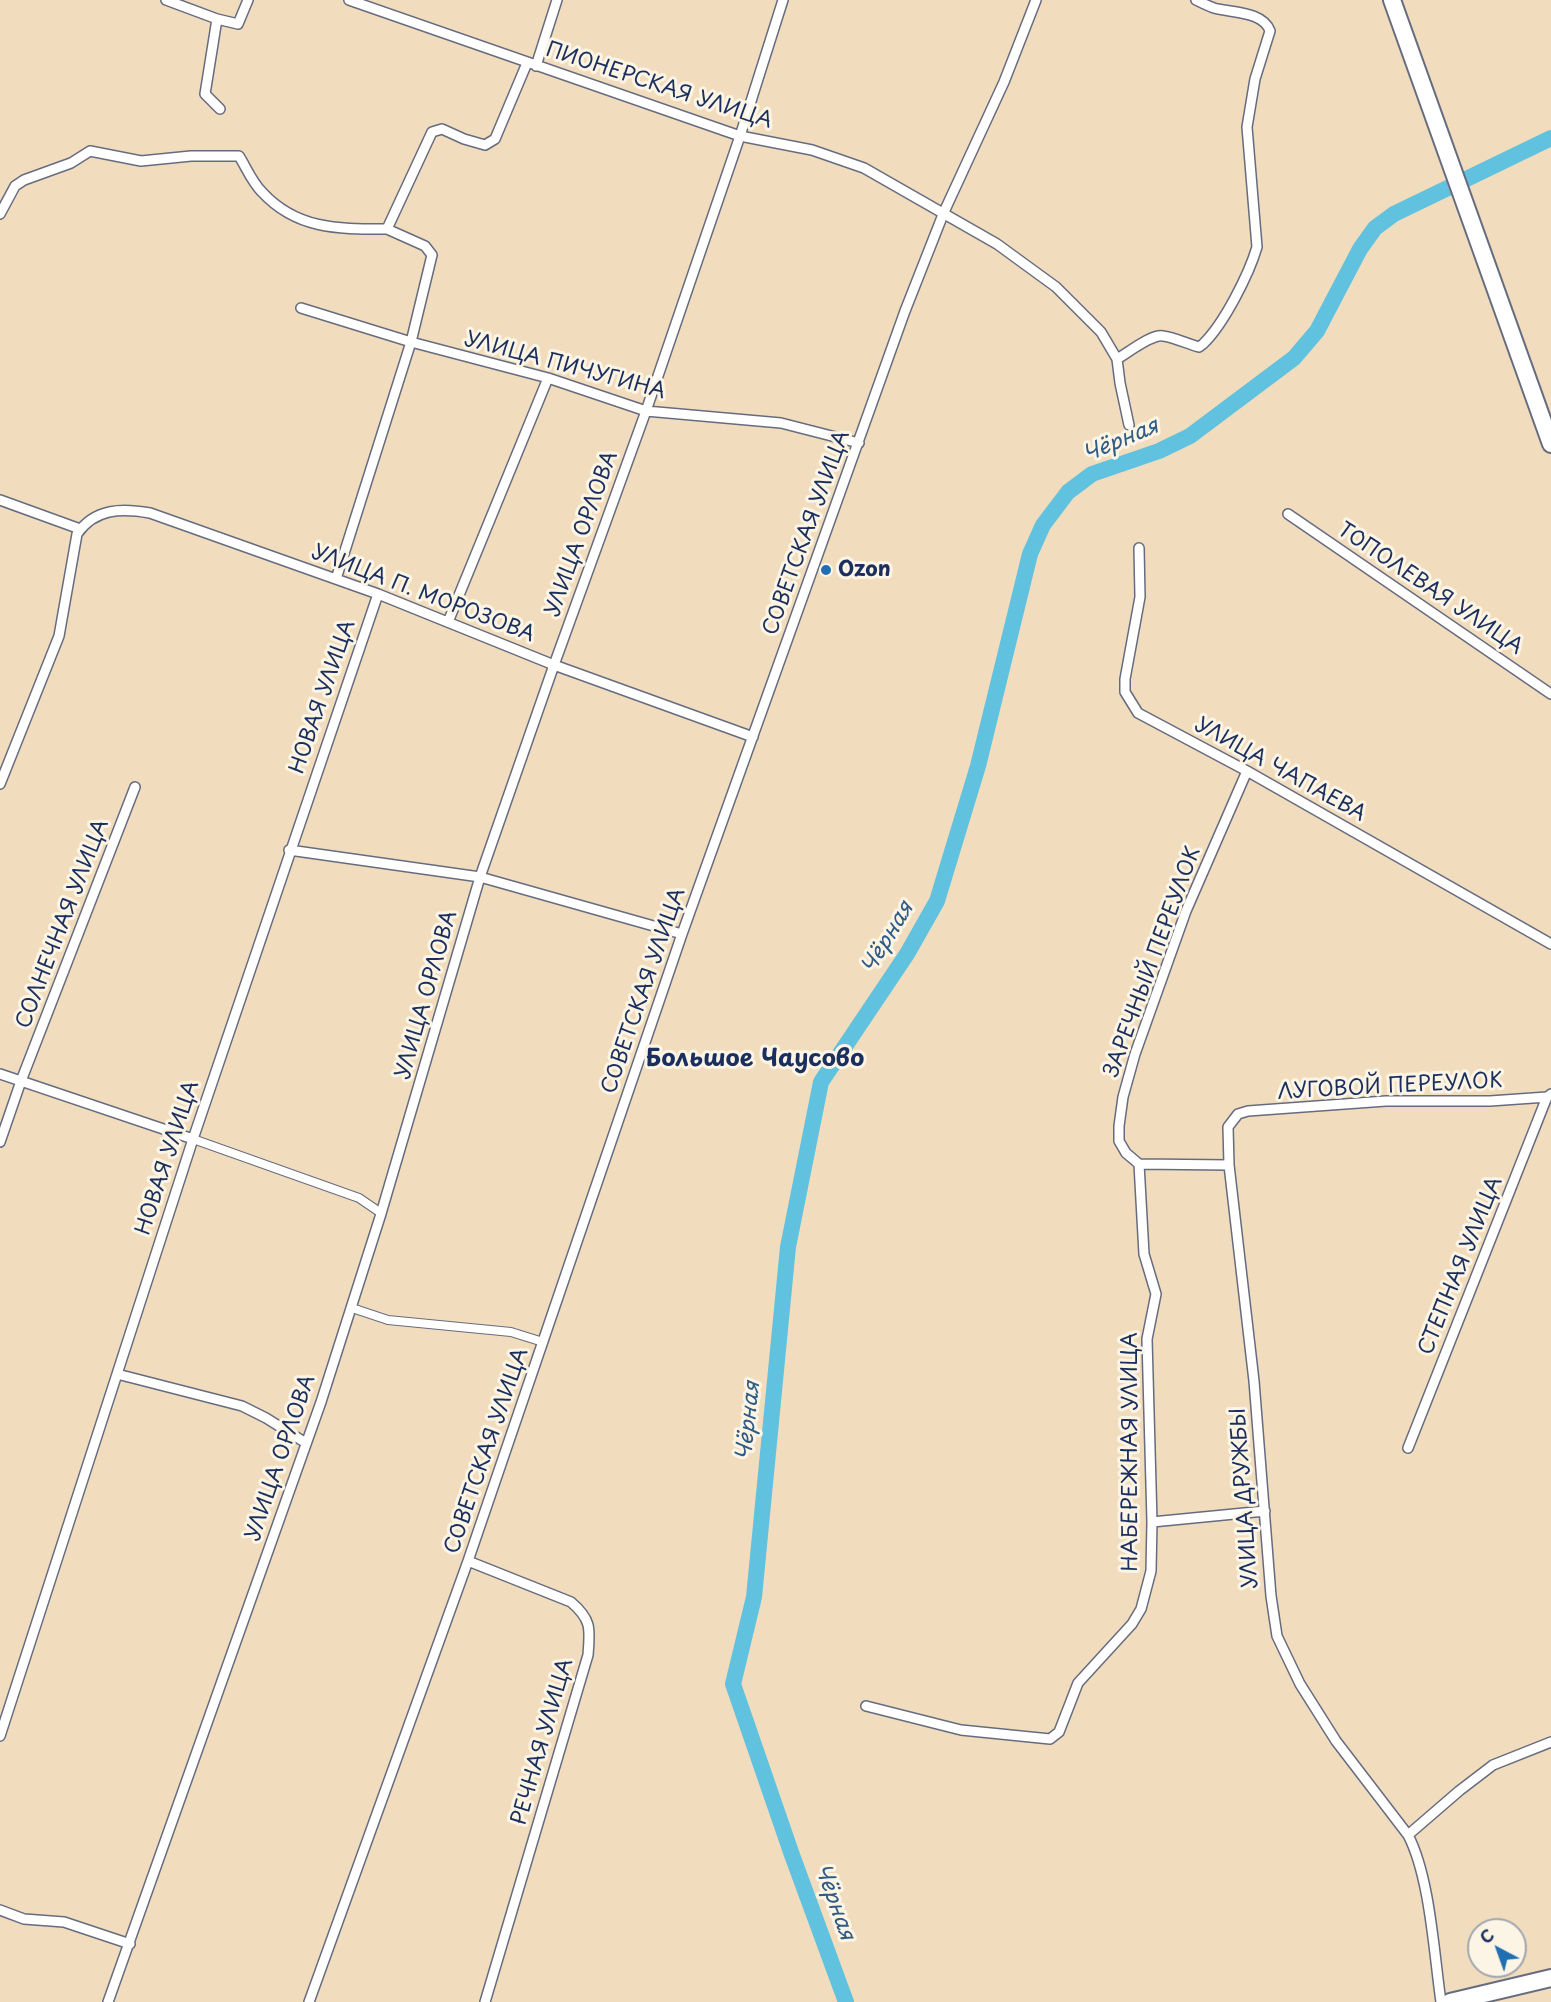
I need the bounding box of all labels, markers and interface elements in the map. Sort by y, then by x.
street label: ПИОНЕРСКАЯ УЛИЦА [543,37,775,135]
street label: УЛИЦА ПИЧУГИНА [462,327,668,405]
water label: Чёрная [1079,413,1163,469]
street label: СОВЕТСКАЯ УЛИЦА [758,427,856,639]
street label: УЛИЦА ОРЛОВА [540,448,624,620]
street label: ТОПОЛЕВАЯ УЛИЦА [1333,518,1527,660]
street label: УЛИЦА П. МОРОЗОВА [308,540,538,648]
place label: Ozon [838,557,891,583]
marker: Ozon [819,563,833,577]
street label: НОВАЯ УЛИЦА [285,617,361,777]
street label: УЛИЦА ЧАПАЕВА [1190,713,1370,827]
street label: СОЛНЕЧНАЯ УЛИЦА [11,816,115,1032]
street label: ЗАРЕЧНЫЙ ПЕРЕУЛОК [1100,843,1206,1081]
street label: СОВЕТСКАЯ УЛИЦА [597,885,691,1097]
water label: Чёрная [856,897,920,979]
street label: УЛИЦА ОРЛОВА [391,908,463,1082]
district label: Большое Чаусово [646,1045,864,1073]
street label: ЛУГОВОЙ ПЕРЕУЛОК [1277,1069,1503,1105]
street label: НОВАЯ УЛИЦА [131,1078,205,1238]
street label: СТЕПНАЯ УЛИЦА [1414,1173,1508,1359]
street label: НАБЕРЕЖНАЯ УЛИЦА [1118,1332,1144,1572]
street label: СОВЕТСКАЯ УЛИЦА [440,1345,534,1557]
street label: УЛИЦА ОРЛОВА [241,1372,321,1544]
water label: Чёрная [732,1380,766,1462]
street label: УЛИЦА ДРУЖБЫ [1226,1407,1264,1589]
street label: РЕЧНАЯ УЛИЦА [507,1656,579,1828]
water label: Чёрная [808,1860,860,1944]
north arrow [1467,1918,1527,1978]
text: С [1474,1923,1499,1949]

